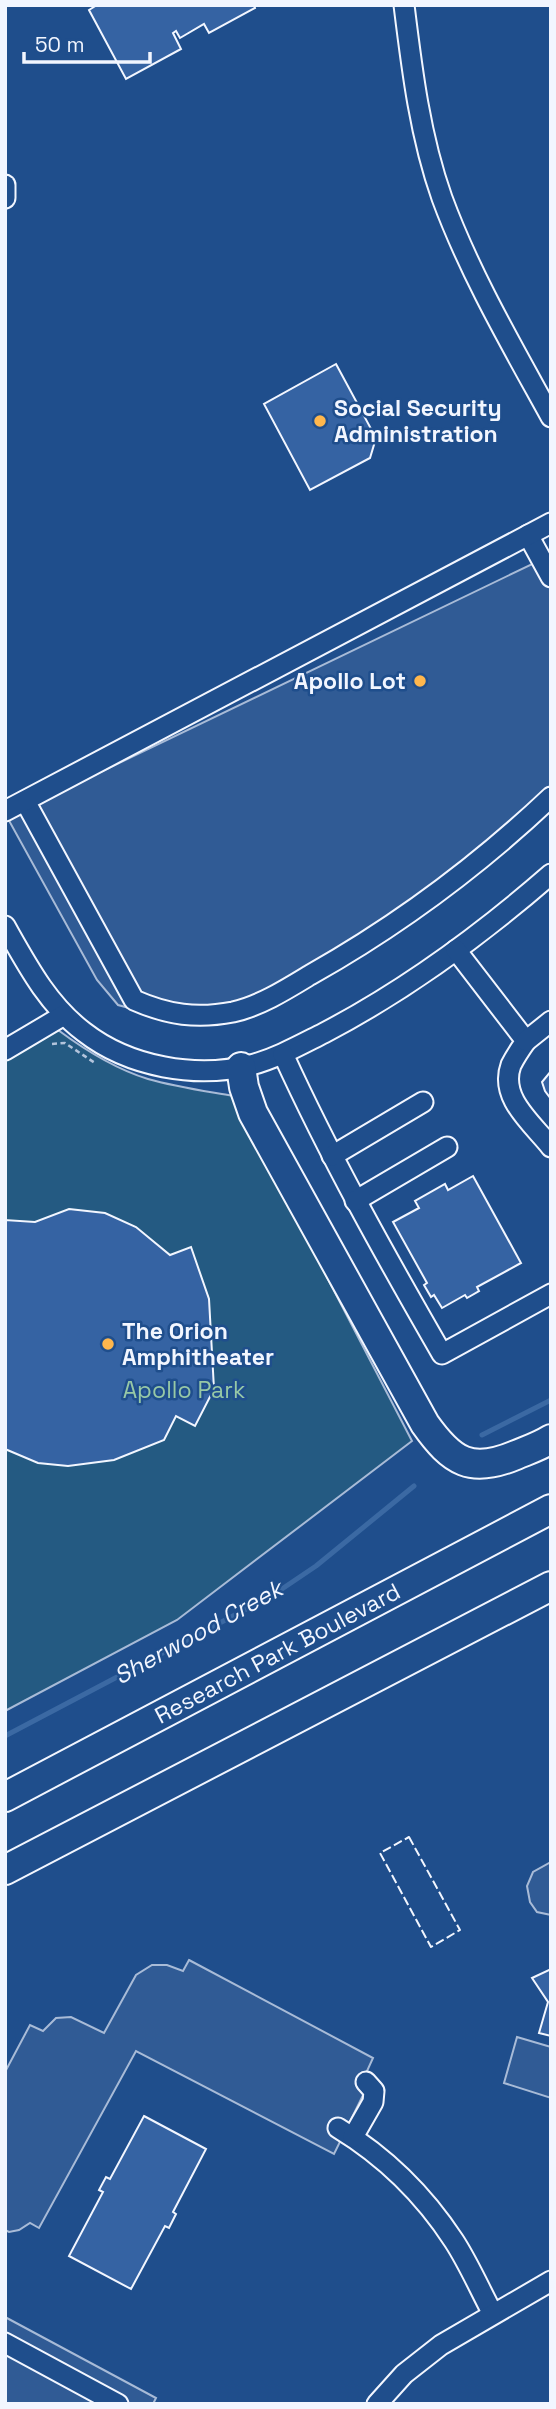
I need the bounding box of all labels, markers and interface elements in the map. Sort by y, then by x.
scale bar [24,21,150,65]
text: 50 m [35,31,85,58]
place label: Social Security Administration [334,393,502,449]
marker: Social Security Administration [312,413,328,429]
place label: Apollo Lot [294,666,406,696]
marker: Apollo Lot [412,673,428,689]
place label: The Orion Amphitheater [122,1316,274,1372]
marker: The Orion Amphitheater [100,1336,116,1352]
park label: Apollo Park [123,1375,245,1405]
water label: Sherwood Creek [108,1571,291,1691]
street label: Research Park Boulevard [149,1576,405,1730]

